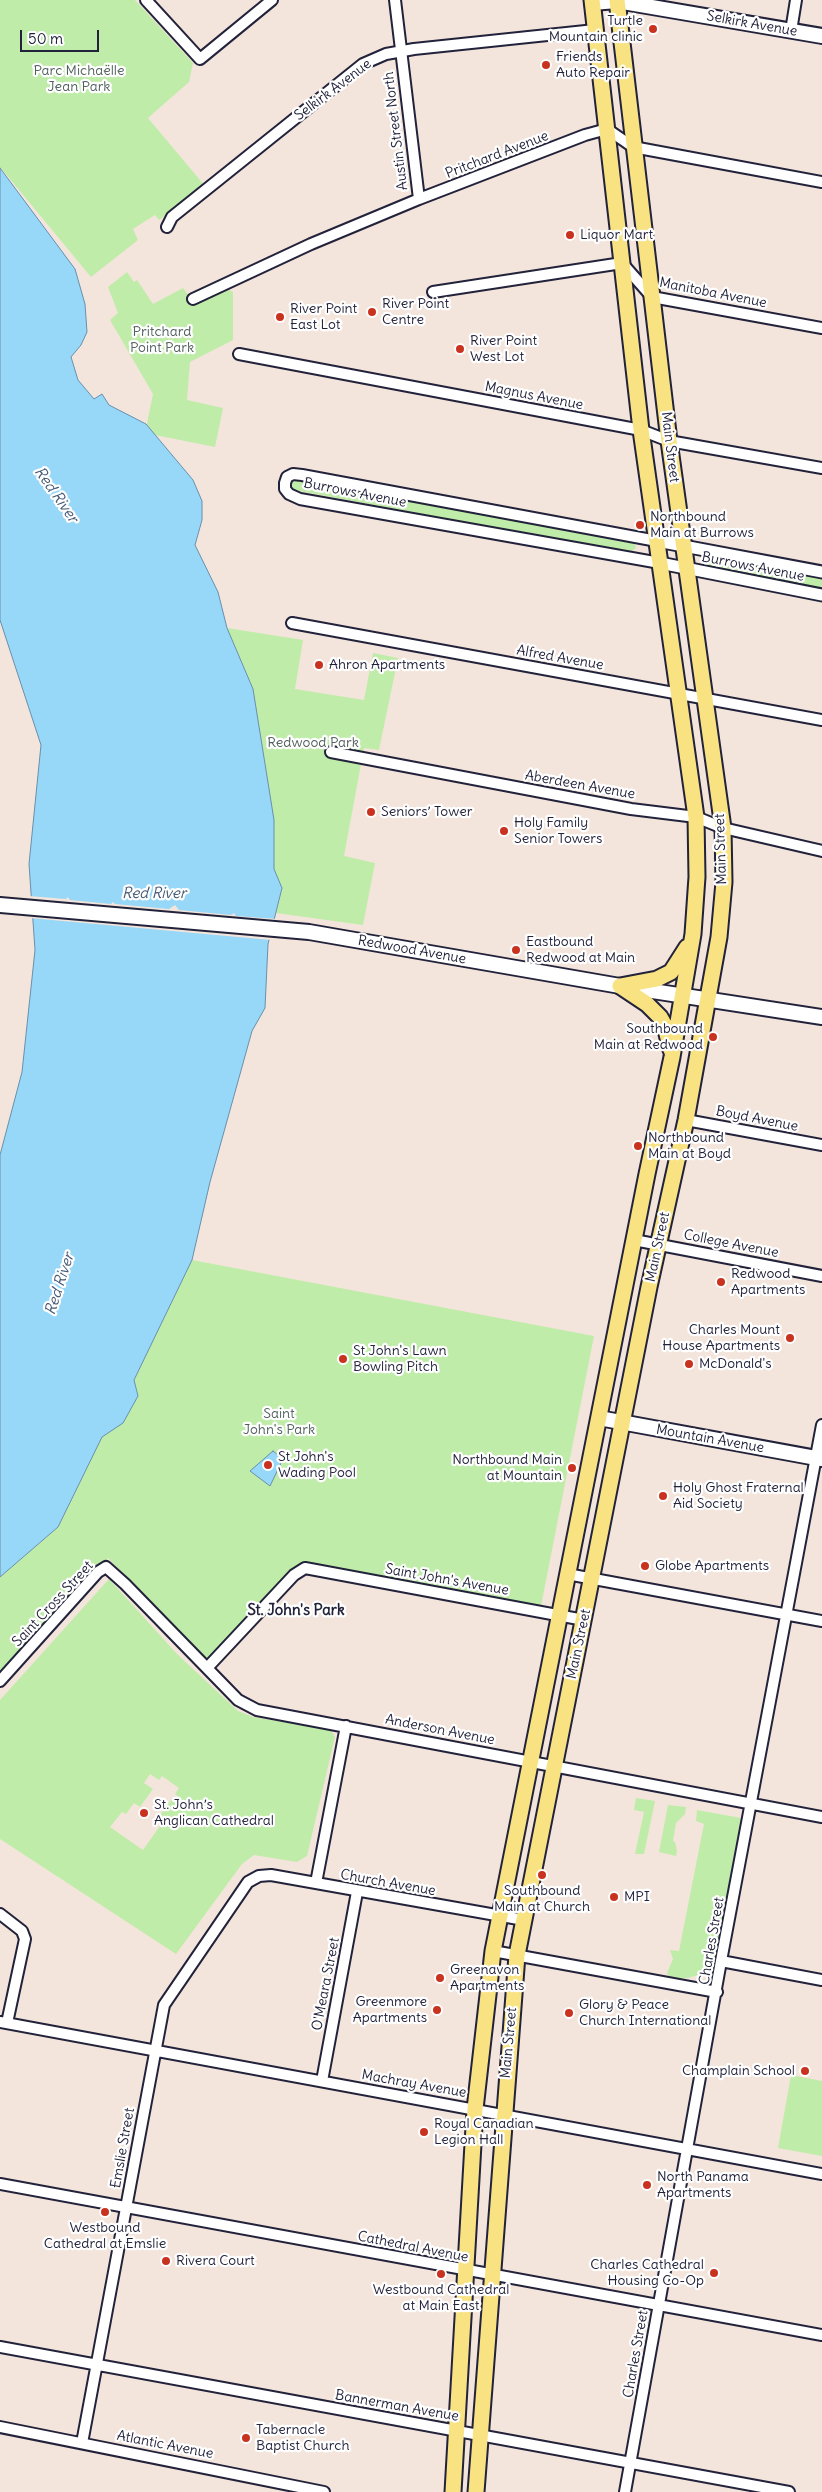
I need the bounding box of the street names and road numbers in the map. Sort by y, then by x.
street label: Selkirk Avenue [705,8,799,40]
street label: Selkirk Avenue [291,56,375,124]
street label: Austin Street North [380,71,412,191]
street label: Pritchard Avenue [443,128,551,182]
street label: Manitoba Avenue [658,274,768,312]
street label: Magnus Avenue [483,378,585,414]
street label: Main Street [657,411,683,483]
street label: Burrows Avenue [302,475,408,511]
street label: Burrows Avenue [700,549,806,585]
street label: Alfred Avenue [515,642,605,674]
street label: Aberdeen Avenue [524,767,636,803]
street label: Main Street [711,813,731,885]
street label: Redwood Avenue [357,932,467,968]
street label: Boyd Avenue [714,1103,800,1135]
street label: Main Street [642,1210,674,1284]
street label: College Avenue [682,1227,780,1261]
street label: Mountain Avenue [655,1421,765,1457]
street label: Saint Cross Street [9,1558,97,1650]
street label: Saint John's Avenue [384,1561,510,1599]
street label: Main Street [563,1607,595,1681]
street label: Anderson Avenue [384,1711,496,1749]
street label: Church Avenue [339,1866,437,1900]
street label: Charles Street [696,1896,728,1986]
street label: O'Meara Street [309,1936,343,2032]
street label: Main Street [498,2007,520,2079]
street label: Machray Avenue [360,2067,468,2101]
street label: Emslie Street [108,2107,138,2189]
street label: Cathedral Avenue [356,2228,470,2266]
street label: Charles Street [620,2309,652,2399]
street label: Bannerman Avenue [334,2387,460,2425]
street label: Atlantic Avenue [115,2427,215,2463]

